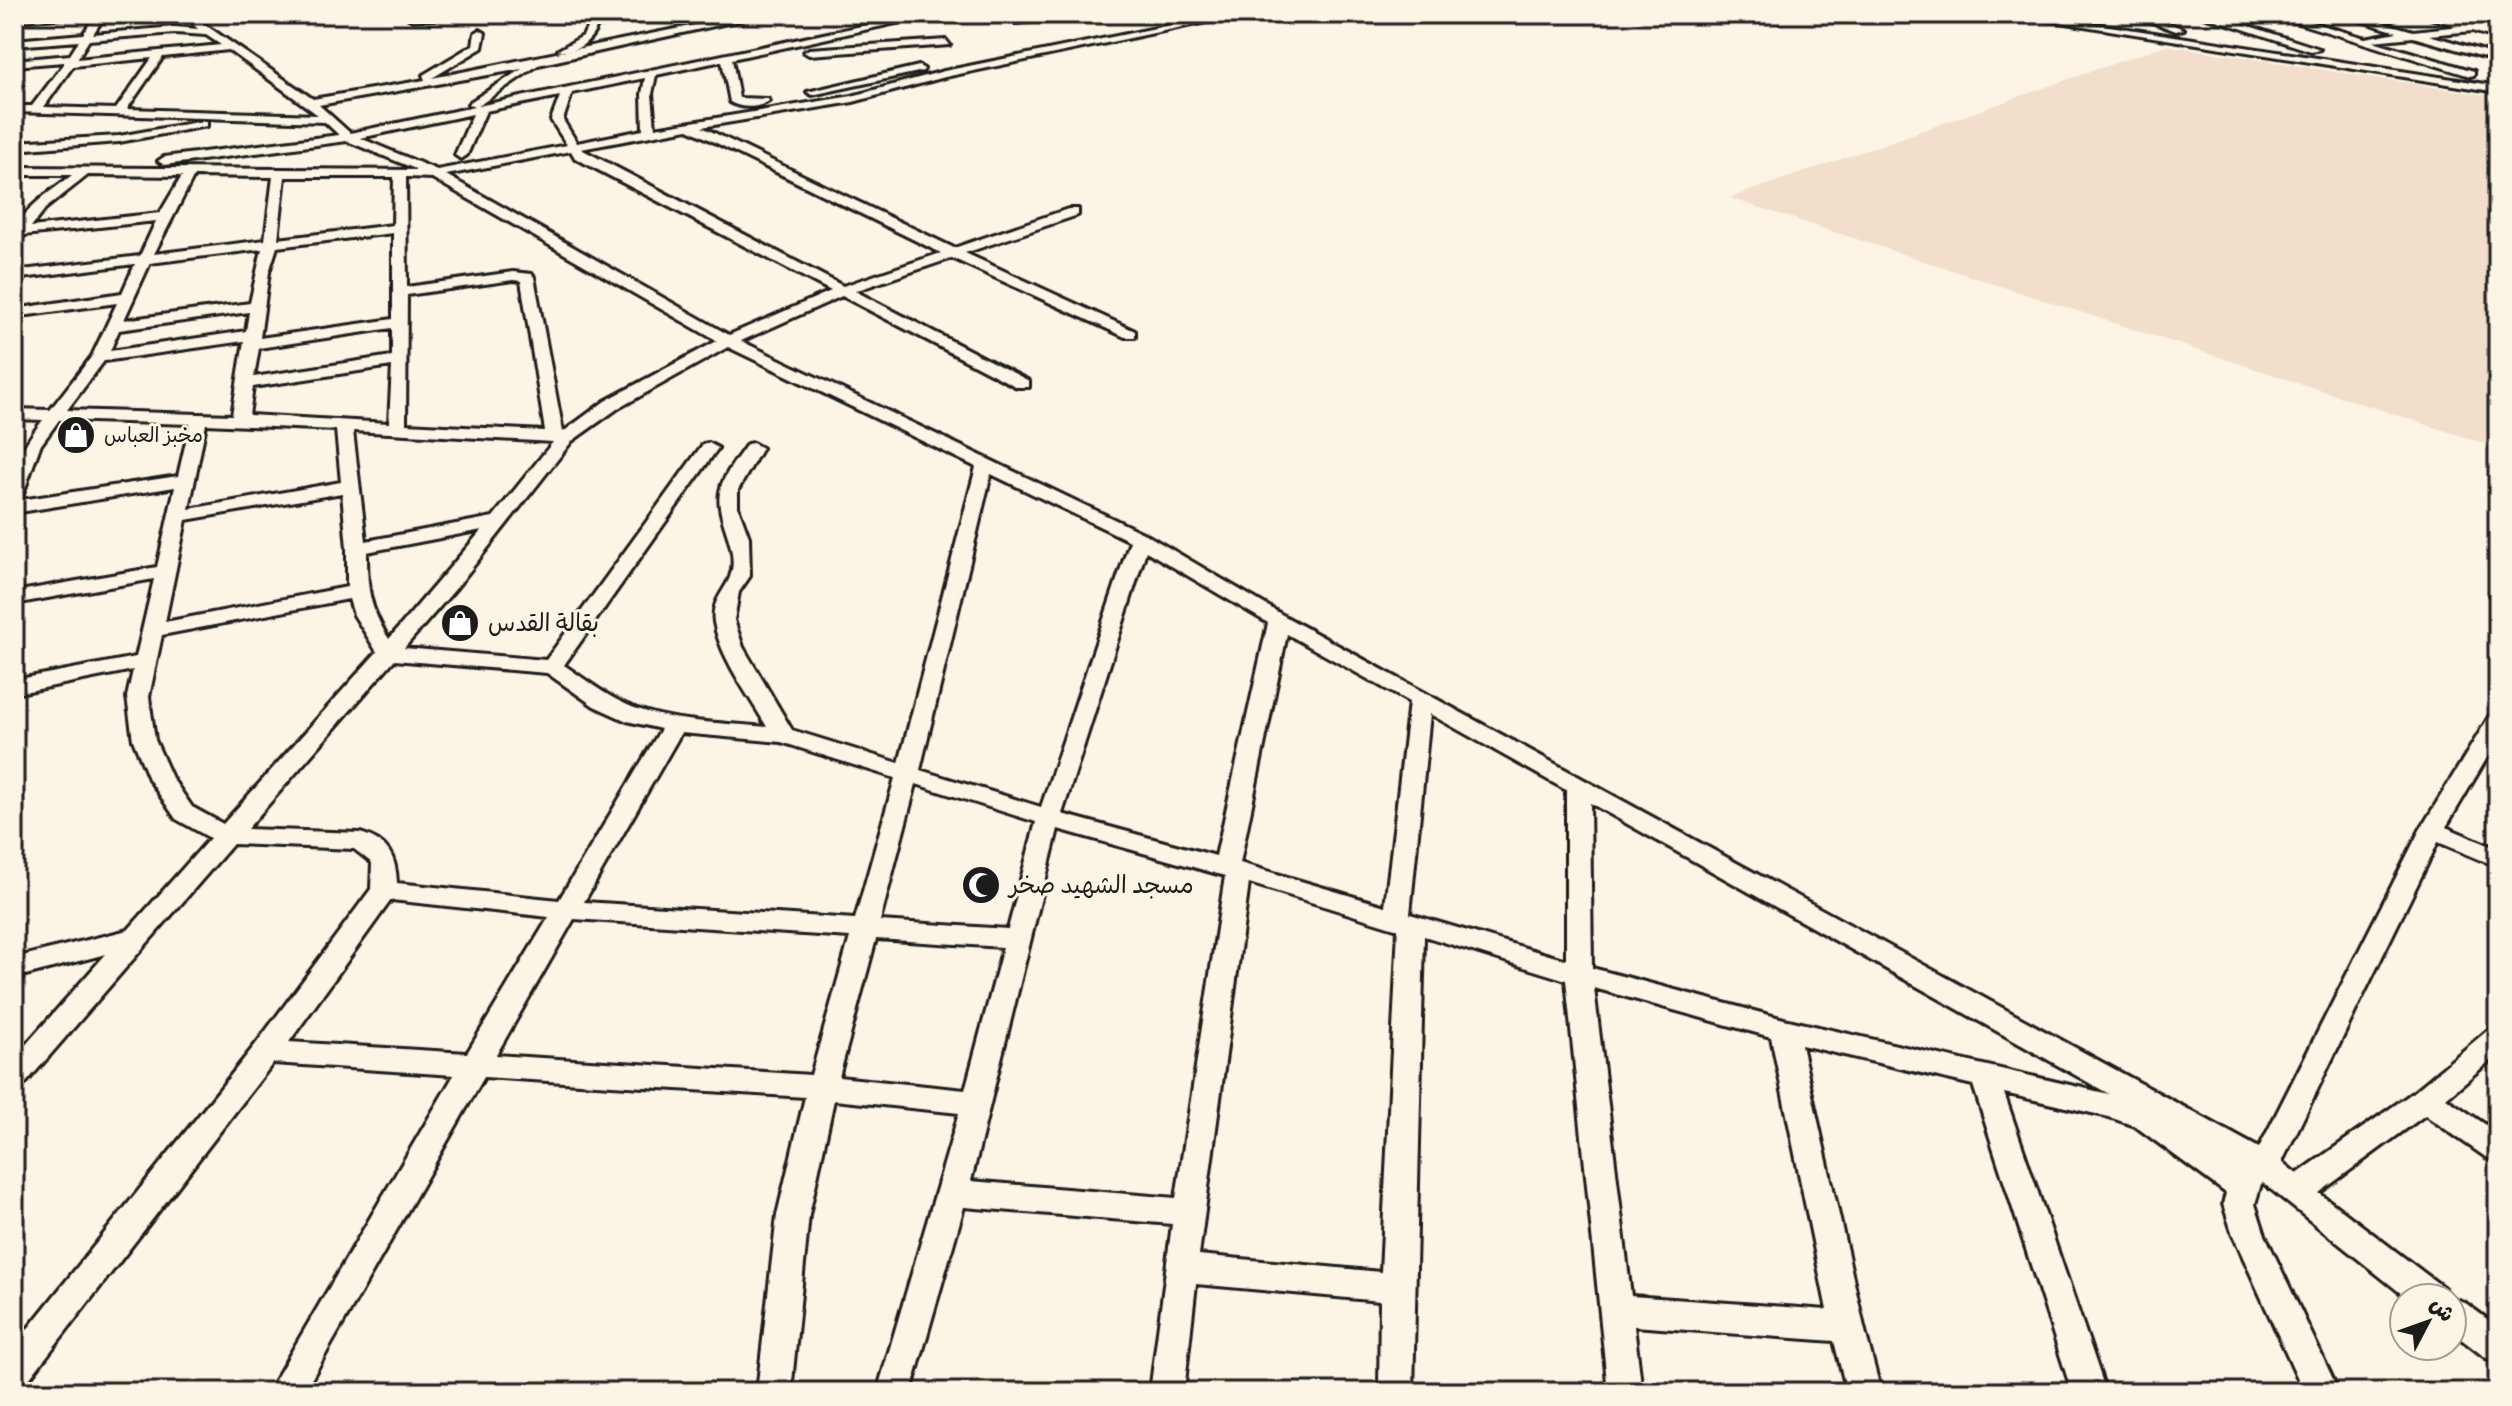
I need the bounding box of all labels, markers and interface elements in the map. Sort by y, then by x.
shop icon: مخبز العباس [55,414,97,456]
place label: مخبز العباس [104,423,203,448]
shop icon: بقالة القدس [439,602,481,644]
place label: بقالة القدس [488,609,599,638]
mosque icon: مسجد الشهيد صخر [960,864,1002,906]
place label: مسجد الشهيد صخر [1007,871,1194,900]
north arrow [2388,1282,2468,1362]
text: ش [2424,1291,2461,1328]

